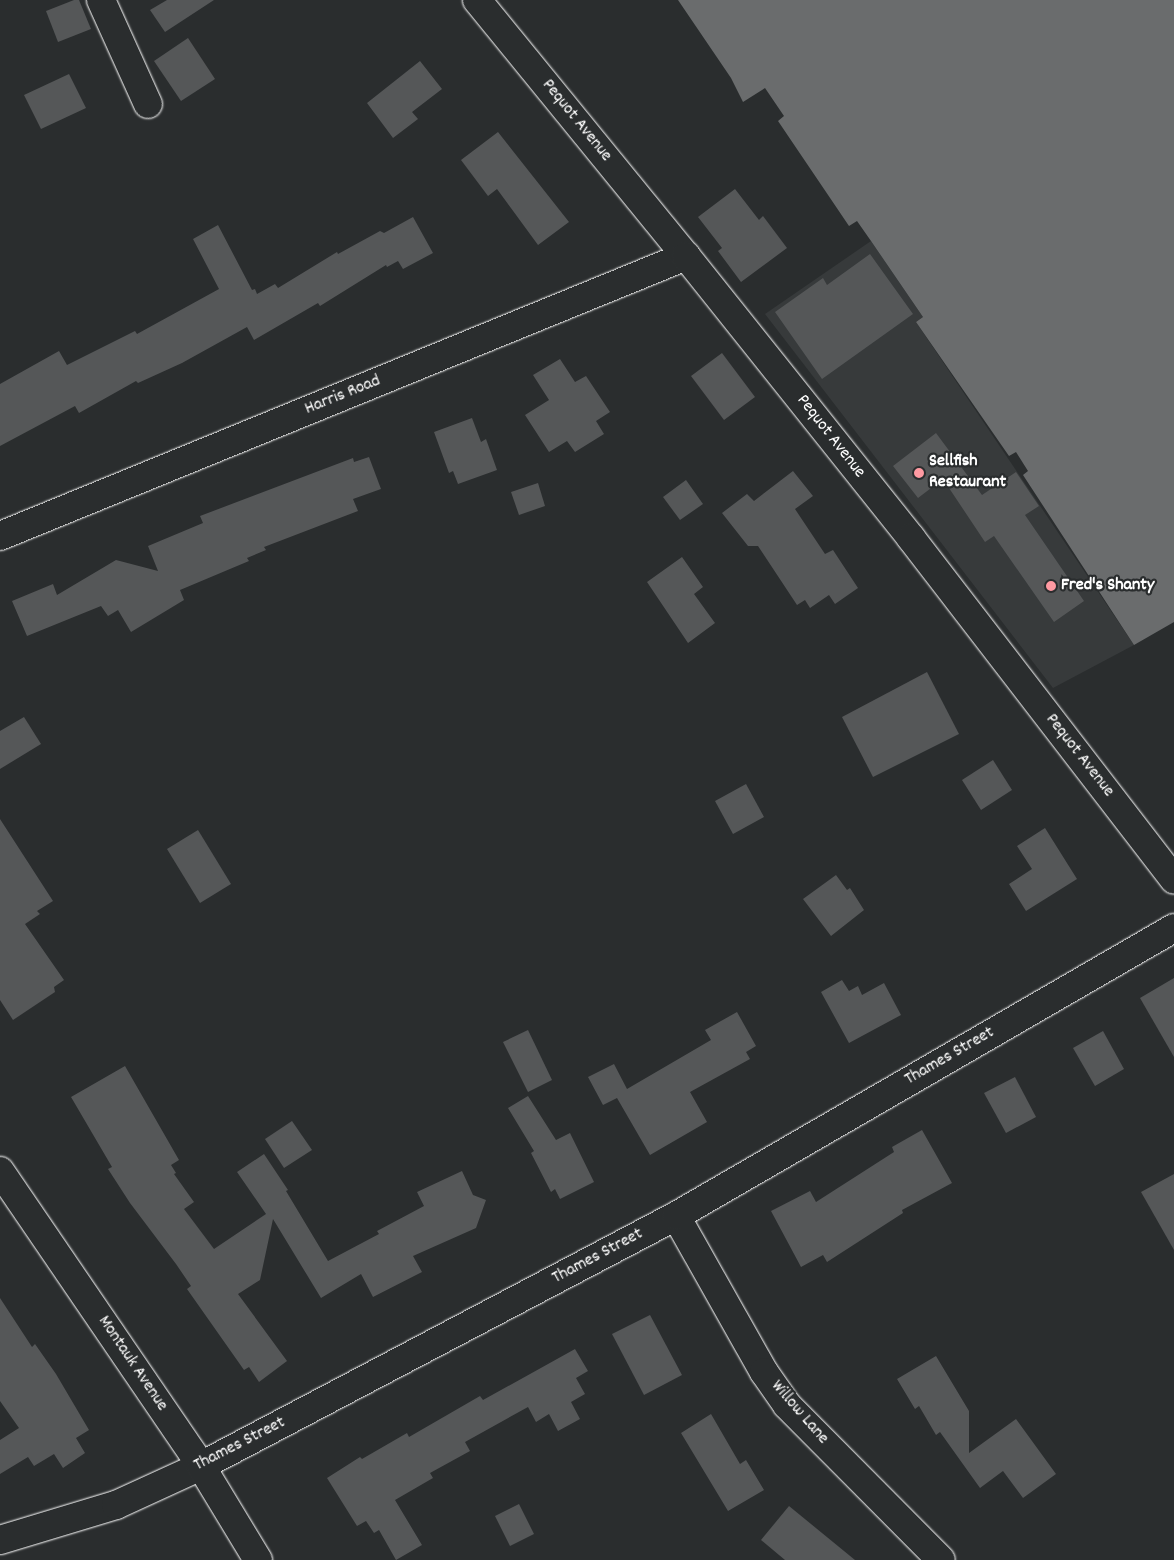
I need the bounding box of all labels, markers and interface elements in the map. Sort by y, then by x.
street label: Pequot Avenue [536,75,616,167]
street label: Harris Road [302,371,384,421]
street label: Pequot Avenue [791,391,869,483]
place label: Sellfish Restaurant [929,452,1006,494]
marker: Sellfish Restaurant [913,467,925,479]
place label: Fred's Shanty [1061,575,1154,597]
marker: Fred's Shanty [1045,580,1057,592]
street label: Pequot Avenue [1040,710,1118,802]
street label: Thames Street [901,1023,999,1091]
street label: Thames Street [549,1224,647,1290]
street label: Montauk Avenue [92,1312,172,1416]
street label: Willow Lane [765,1376,833,1450]
street label: Thames Street [191,1413,289,1477]

